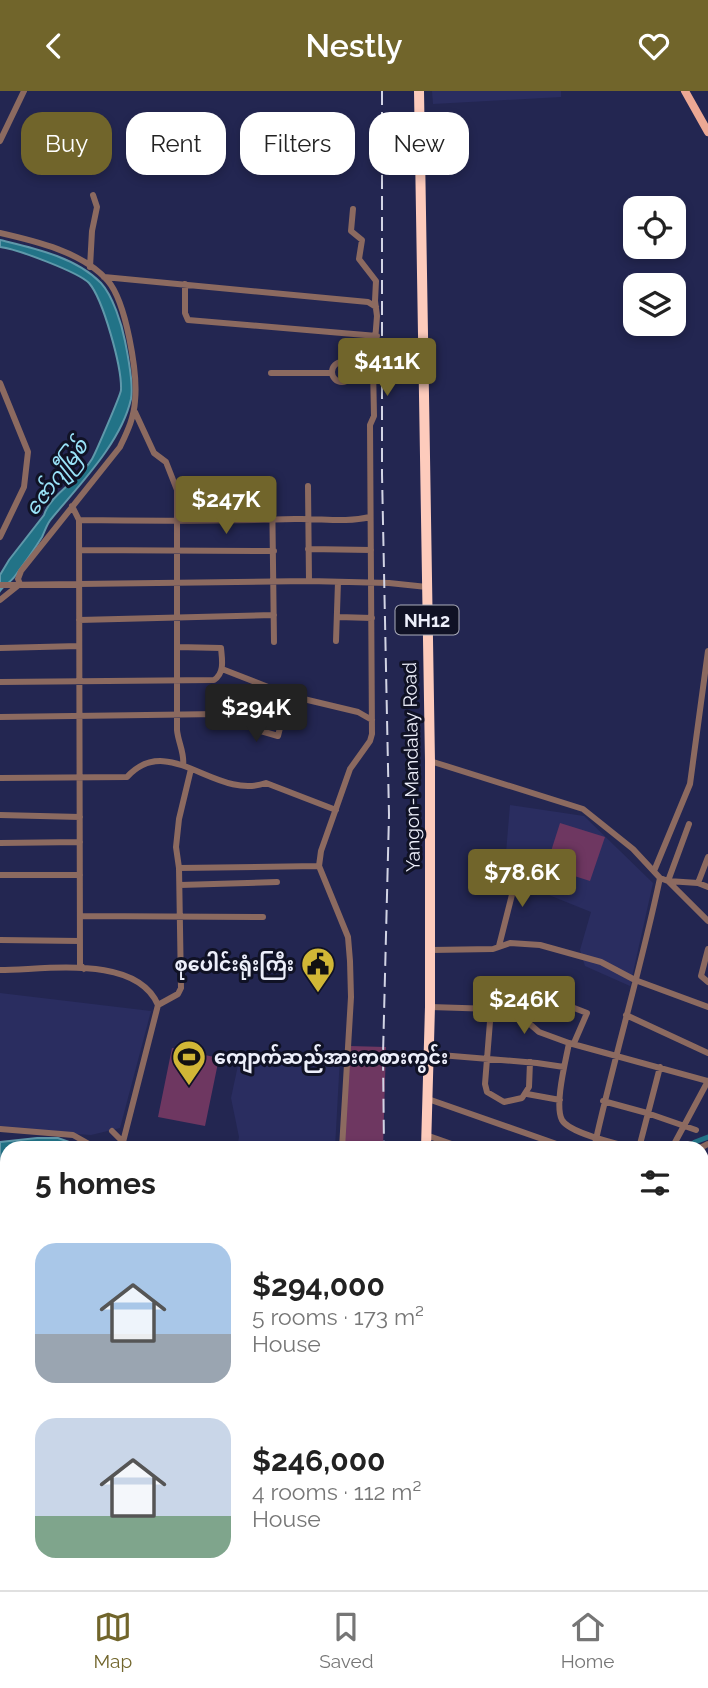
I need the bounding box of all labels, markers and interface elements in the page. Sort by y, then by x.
icon: back [35,27,73,65]
text: Nestly [305,27,403,64]
icon: heart [635,27,673,65]
chip: Buy [21,112,112,175]
chip: Rent [126,112,226,175]
chip: Filters [240,112,355,175]
chip: New [369,112,469,175]
map controls [623,196,686,336]
button: locate [623,196,686,259]
button: layers [623,273,686,336]
pin: $411K [338,338,436,398]
text: $411K [354,347,420,374]
water label: ဇော်ဂျီမြစ် [17,431,98,523]
pin: $247K [177,477,275,536]
text: $247K [192,485,260,512]
road number: NH12 [396,605,458,635]
street label: Yangon-Mandalay Road [398,662,424,872]
pin: $294K [207,685,305,744]
text: $294K [221,693,291,720]
pin: $78.6K [465,849,579,909]
text: $78.6K [484,858,560,885]
public building icon: စုပေါင်းရုံးကြီး [299,945,337,994]
place label: စုပေါင်းရုံးကြီး [174,951,294,980]
pin: $246K [475,977,573,1036]
text: $246K [489,985,559,1012]
sports icon: ကျောက်ဆည်အားကစားကွင်း [170,1038,208,1087]
place label: ကျောက်ဆည်အားကစားကွင်း [214,1044,448,1074]
icon: filters [636,1164,674,1202]
text: 5 homes [35,1166,156,1201]
text: $294,000 [252,1268,385,1303]
icon: home [91,1271,175,1355]
text: 5 rooms · 173 m² [252,1303,424,1330]
text: House [252,1330,321,1357]
text: $246,000 [252,1443,386,1478]
icon: home [91,1446,175,1530]
text: 4 rooms · 112 m² [252,1478,421,1505]
text: House [252,1505,321,1532]
tab: Map [94,1608,132,1672]
tab: Saved [319,1608,374,1672]
tab: Home [561,1608,614,1672]

